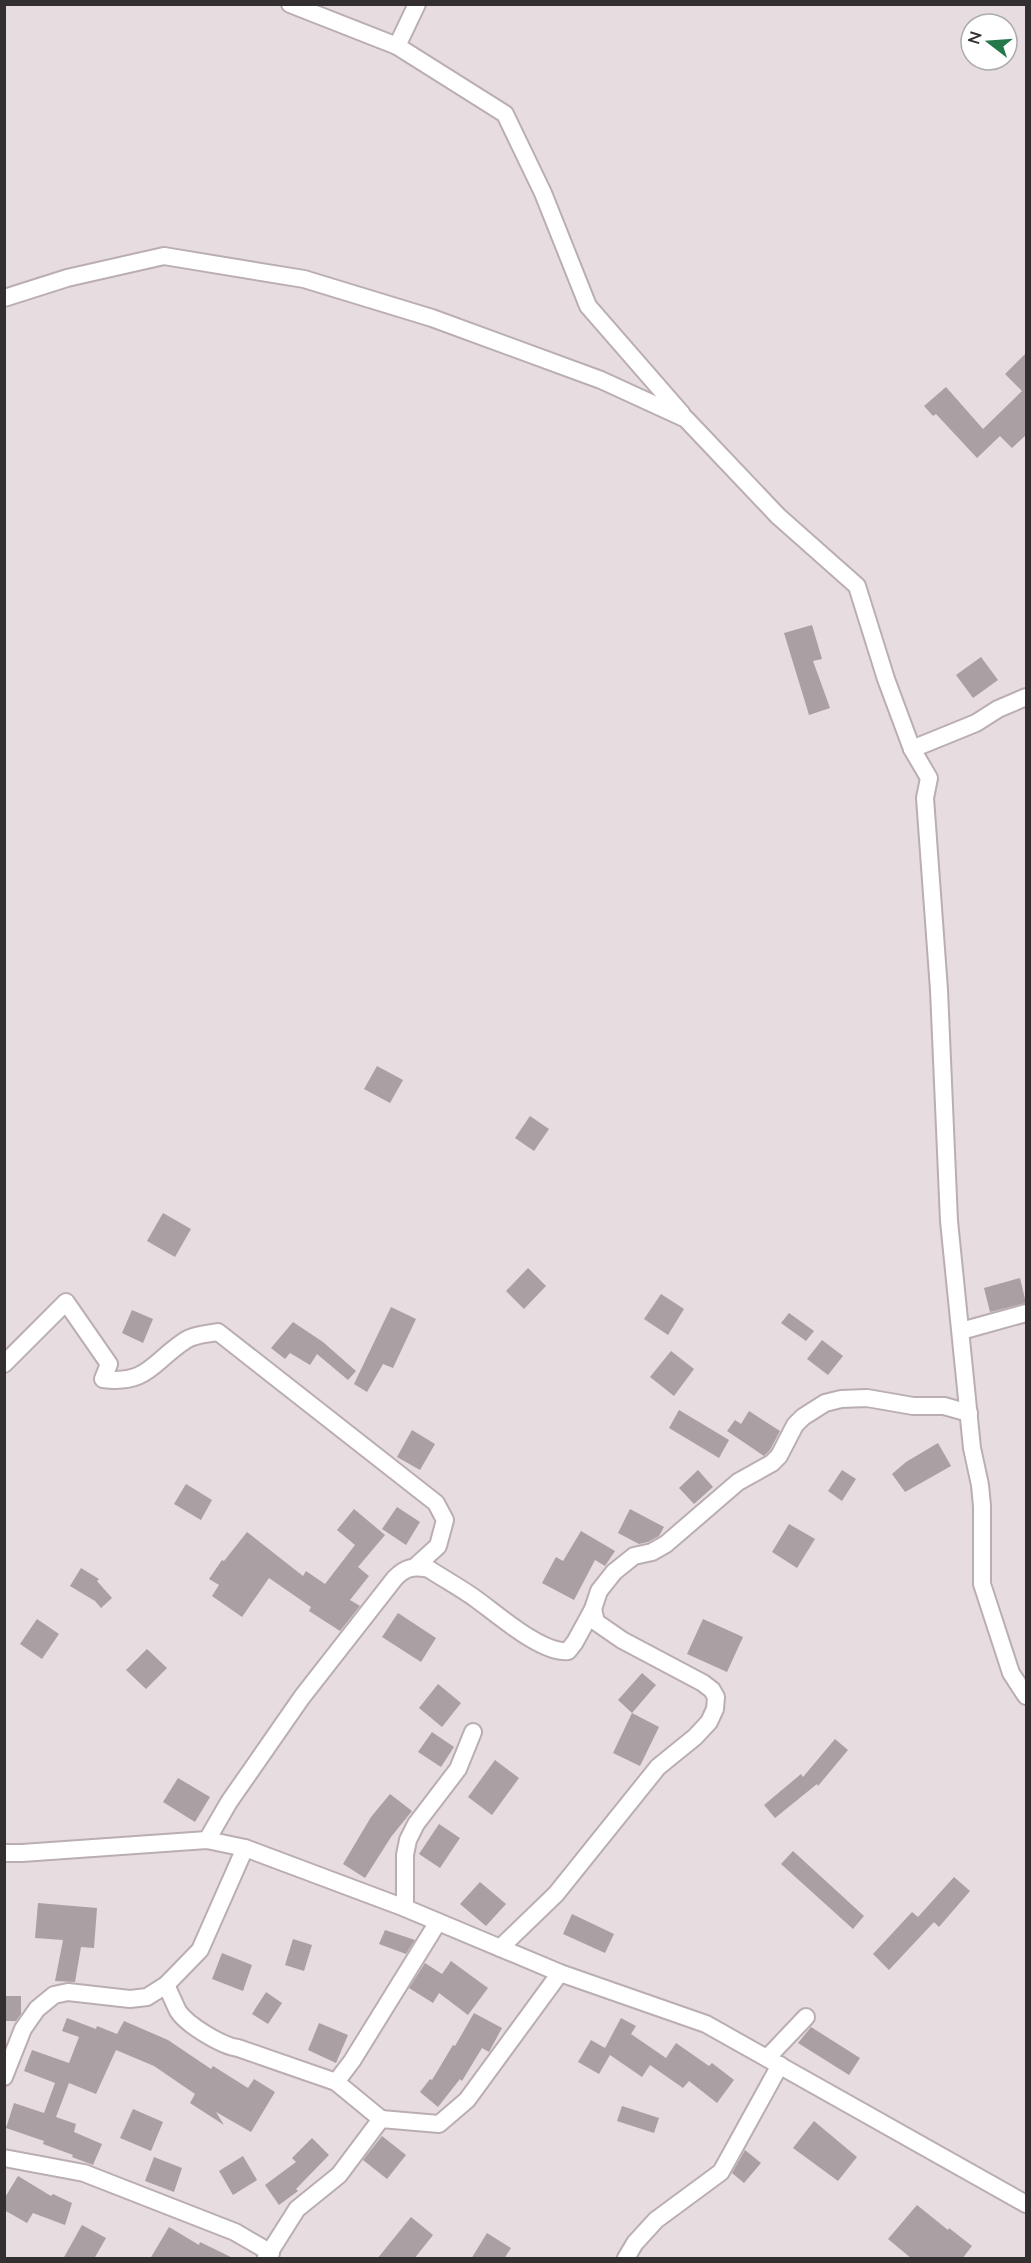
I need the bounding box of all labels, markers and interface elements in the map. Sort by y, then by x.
north arrow [959,12,1019,72]
text: N [963,29,985,46]

